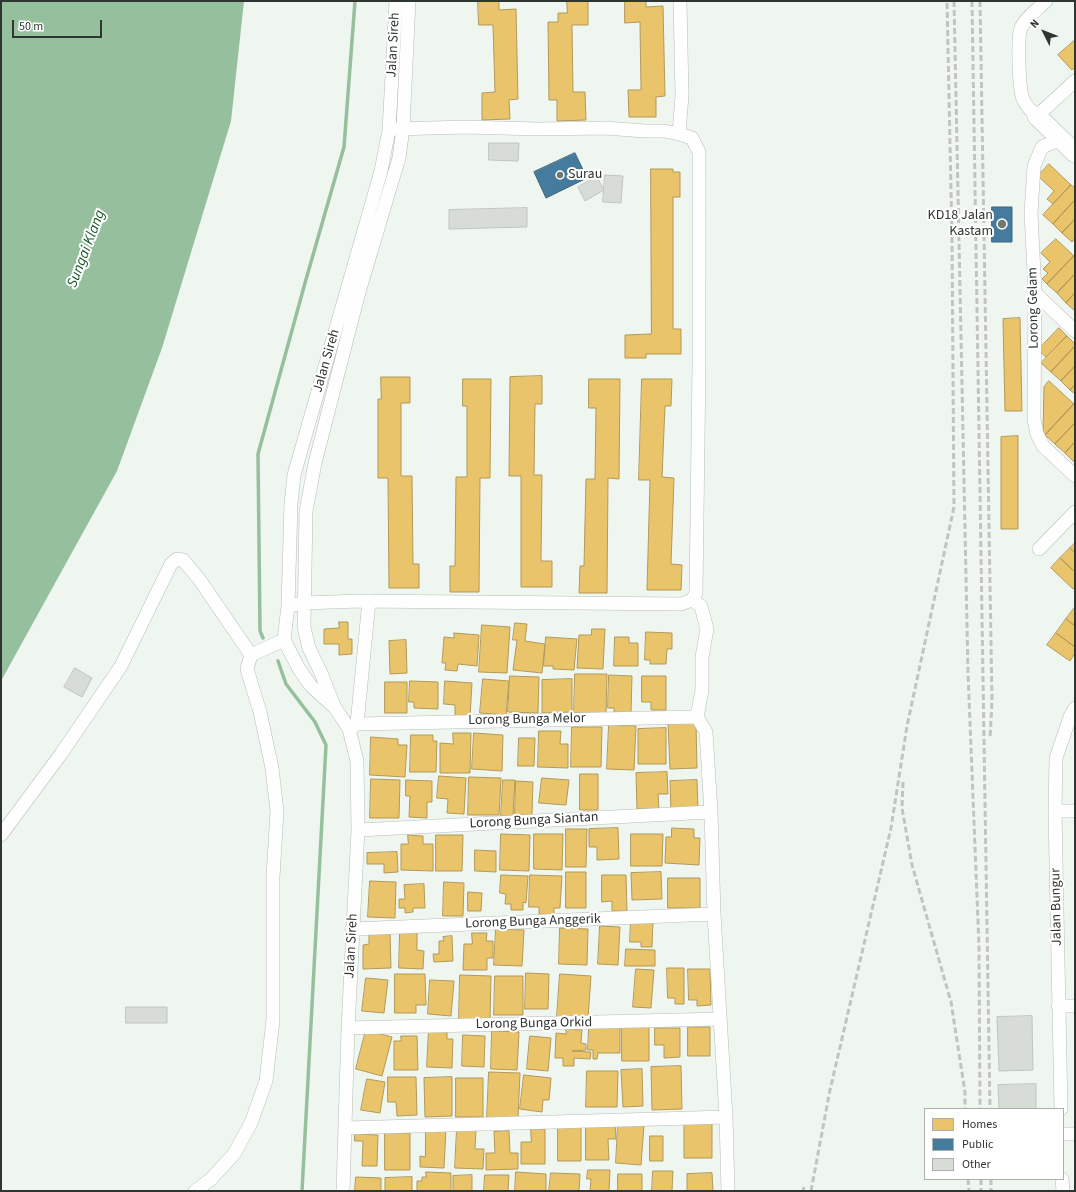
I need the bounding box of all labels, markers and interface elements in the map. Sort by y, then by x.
scale bar [14,12,104,38]
street label: Jalan Sireh [384,12,404,78]
north arrow [1024,12,1064,52]
text: N [1027,16,1043,31]
text: 50 m [19,18,43,35]
place label: Surau [568,167,602,183]
marker: Surau [555,170,565,180]
water label: Sungai Klang [64,208,110,290]
place label: KD18 Jalan Kastam [928,208,993,240]
marker: KD18 Jalan Kastam [996,218,1008,230]
street label: Lorong Gelam [1025,267,1043,349]
street label: Jalan Sireh [310,327,344,395]
street label: Lorong Bunga Melor [468,711,586,729]
street label: Lorong Bunga Siantan [469,809,599,833]
street label: Jalan Bungur [1048,868,1066,946]
street label: Lorong Bunga Anggerik [465,911,601,933]
street label: Jalan Sireh [342,913,362,979]
street label: Lorong Bunga Orkid [476,1015,592,1033]
legend [924,1108,1064,1180]
text: Homes [962,1116,997,1133]
text: Public [962,1136,993,1153]
text: Other [962,1156,991,1173]

